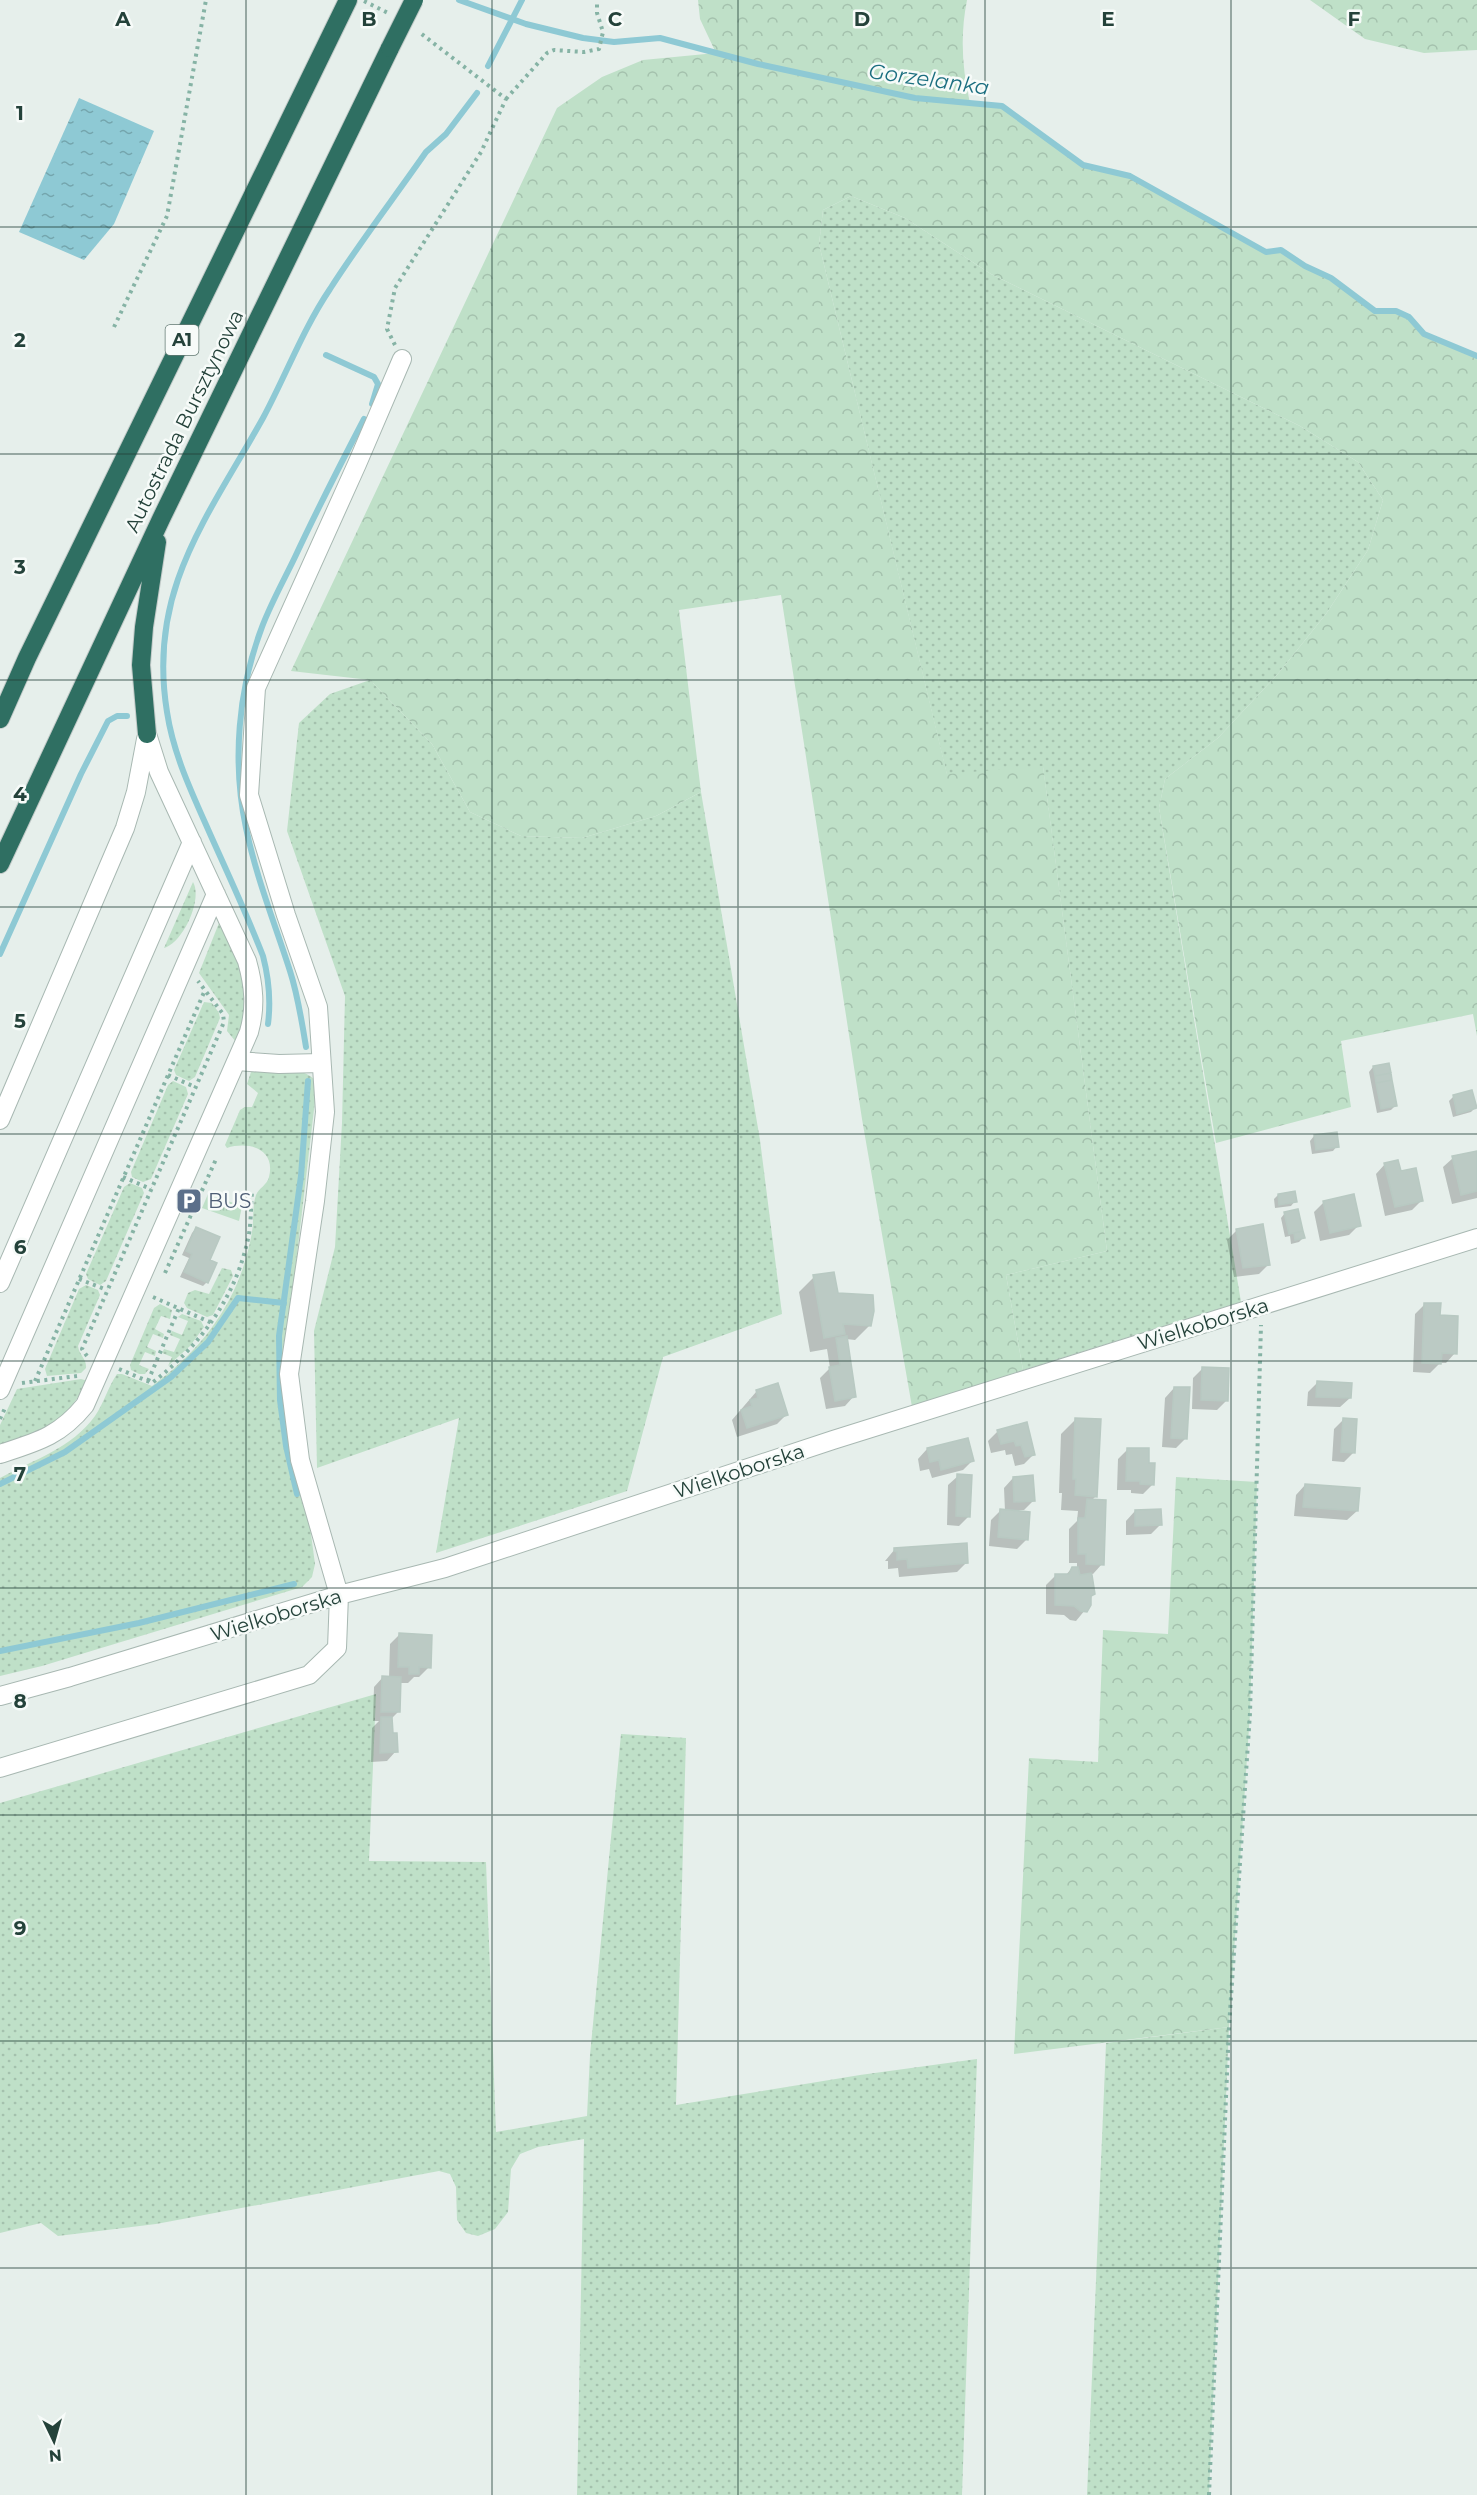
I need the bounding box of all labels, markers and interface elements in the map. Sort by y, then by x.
text: A [114,7,131,31]
text: B [361,7,377,31]
text: C [608,7,623,31]
text: D [854,7,870,31]
text: E [1101,7,1115,31]
text: F [1348,7,1361,31]
water label: Gorzelanka [867,58,991,100]
text: 1 [16,101,24,125]
street label: Autostrada Bursztynowa [120,306,248,536]
road number: A1 [166,325,198,355]
text: 2 [14,328,26,352]
text: 3 [13,555,26,579]
text: 4 [13,782,27,806]
text: 5 [14,1009,26,1033]
parking icon: BUS [174,1186,204,1216]
place label: BUS [208,1189,251,1213]
text: 6 [14,1235,27,1259]
street label: Wielkoborska [1134,1293,1272,1355]
street label: Wielkoborska [671,1439,807,1503]
text: 7 [14,1462,26,1486]
street label: Wielkoborska [207,1584,345,1646]
text: 8 [13,1689,27,1713]
text: 9 [14,1916,26,1940]
north arrow [24,2411,84,2471]
text: N [48,2445,63,2465]

